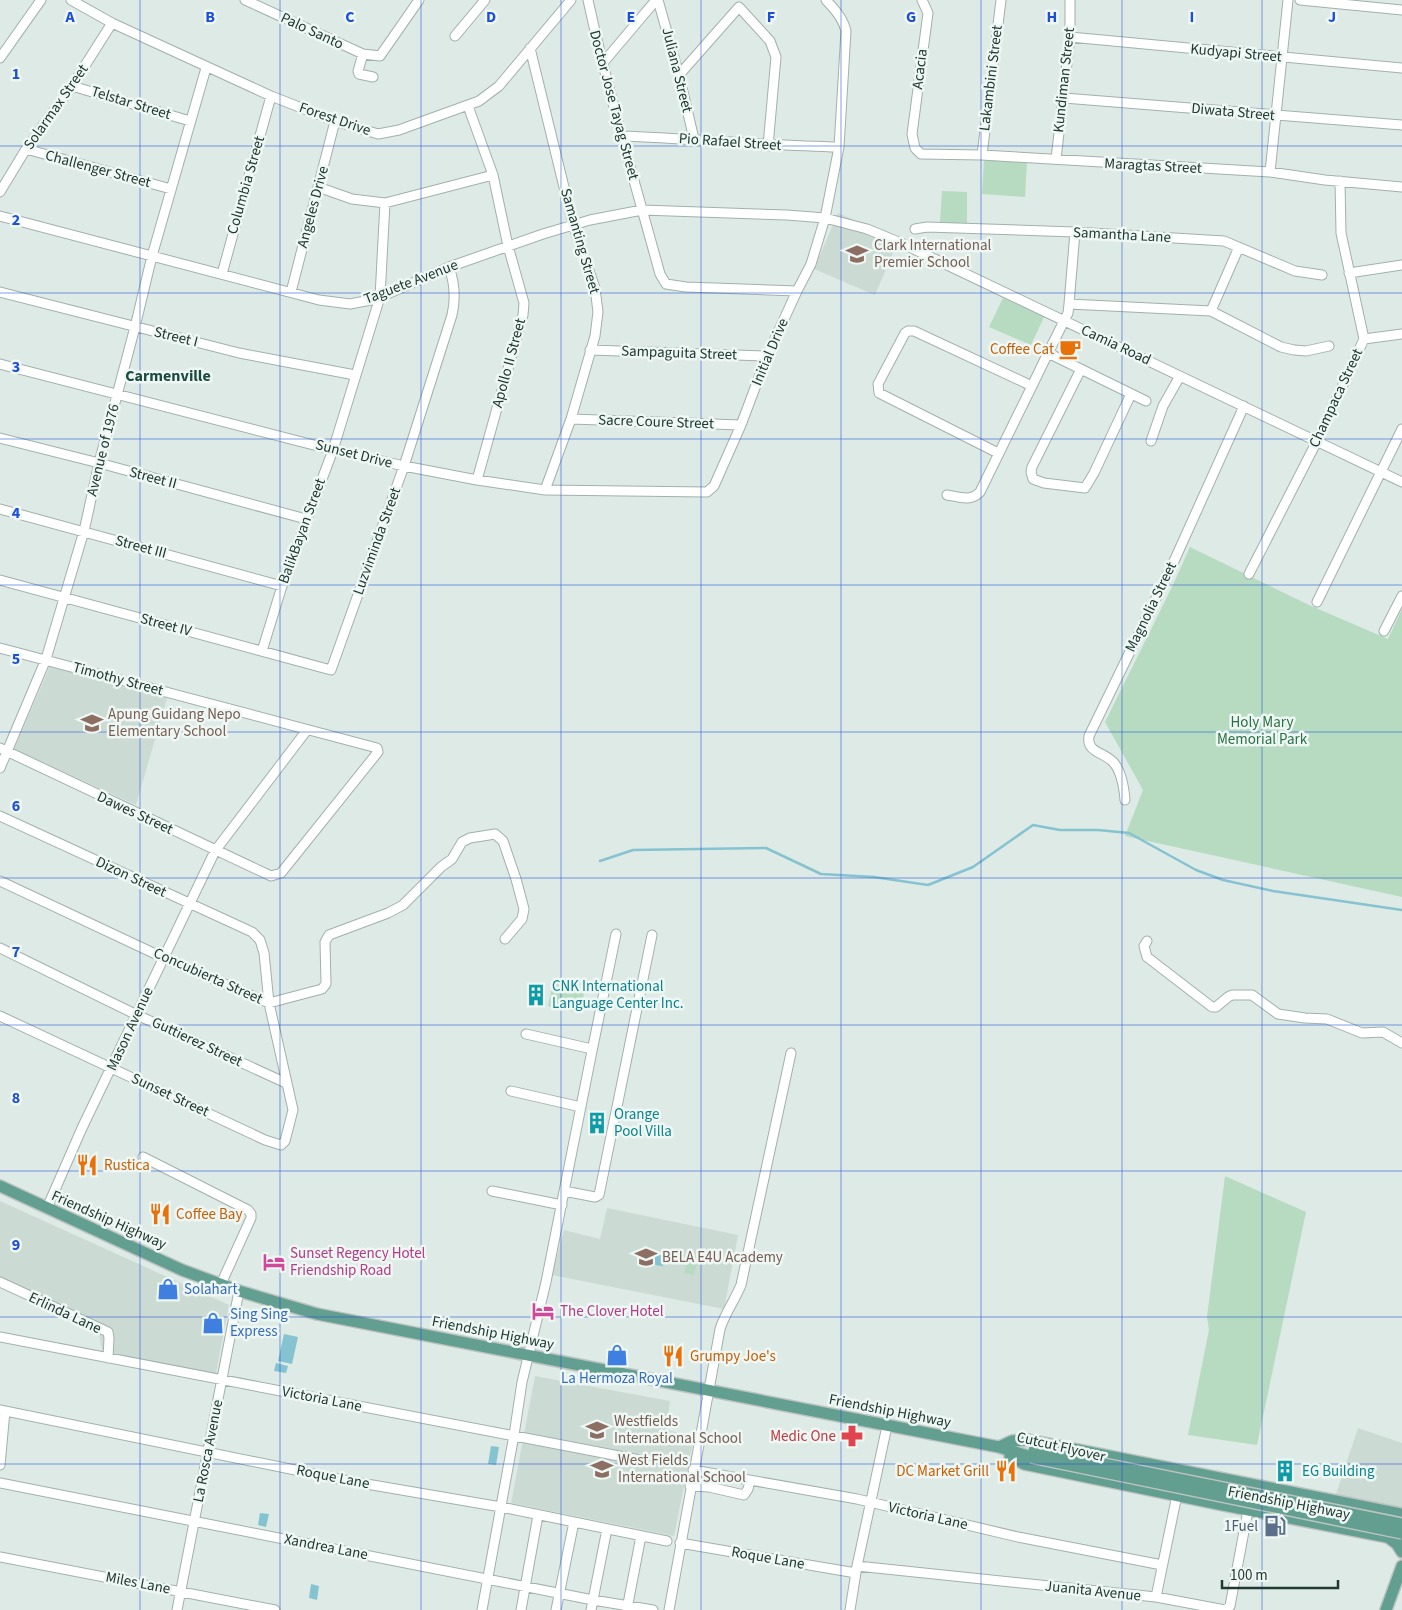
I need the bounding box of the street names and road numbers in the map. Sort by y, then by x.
street label: Palo Santo [277,7,347,55]
street label: Lakambini Street [974,24,1008,132]
street label: Juliana Street [656,25,698,115]
street label: Kundiman Street [1048,26,1080,134]
street label: Doctor Jose Tayag Street [584,28,644,182]
street label: Kudyapi Street [1189,39,1283,67]
street label: Acacia [907,48,933,90]
street label: Solarmax Street [19,60,93,154]
street label: Telstar Street [89,81,173,125]
street label: Forest Drive [296,97,374,141]
street label: Diwata Street [1190,98,1276,126]
street label: Pio Rafael Street [678,128,782,156]
street label: Columbia Street [222,133,270,237]
street label: Challenger Street [43,145,153,193]
street label: Maragtas Street [1104,153,1202,179]
street label: Angeles Drive [292,164,334,250]
street label: Samanting Street [555,186,605,296]
street label: Samantha Lane [1072,222,1172,248]
street label: Taguete Avenue [361,254,461,310]
street label: Initial Drive [746,315,794,389]
street label: Apollo II Street [487,316,531,410]
street label: Camia Road [1078,320,1154,370]
street label: Street I [152,321,200,353]
street label: Sampaguita Street [621,340,737,366]
street label: Champaca Street [1304,345,1368,451]
street label: Avenue of 1976 [81,402,125,498]
street label: Sacre Coure Street [598,409,714,435]
street label: Sunset Drive [313,434,395,474]
street label: Street II [127,462,179,494]
street label: BalikBayan Street [273,475,331,587]
street label: Luzviminda Street [348,484,406,598]
street label: Street III [113,530,169,564]
street label: Magnolia Street [1120,558,1182,656]
street label: Street IV [138,608,194,642]
street label: Timothy Street [70,657,166,701]
street label: Dawes Street [93,786,177,840]
street label: Dizon Street [92,851,170,903]
street label: Concubierta Street [150,943,266,1009]
street label: Mason Avenue [101,984,159,1074]
street label: Guttierez Street [148,1012,246,1072]
street label: Sunset Street [128,1068,212,1122]
street label: Friendship Highway [48,1185,170,1255]
street label: Erlinda Lane [25,1287,105,1339]
street label: Friendship Highway [430,1311,556,1355]
street label: Victoria Lane [280,1381,364,1417]
street label: Friendship Highway [827,1389,953,1433]
street label: La Rosca Avenue [188,1398,228,1504]
street label: Cutcut Flyover [1015,1427,1108,1468]
street label: Roque Lane [295,1460,371,1494]
street label: Friendship Highway [1226,1481,1352,1525]
street label: Victoria Lane [886,1497,970,1535]
street label: Xandrea Lane [282,1529,370,1565]
street label: Roque Lane [730,1541,806,1575]
street label: Miles Lane [104,1566,172,1600]
street label: Juanita Avenue [1044,1576,1142,1606]

